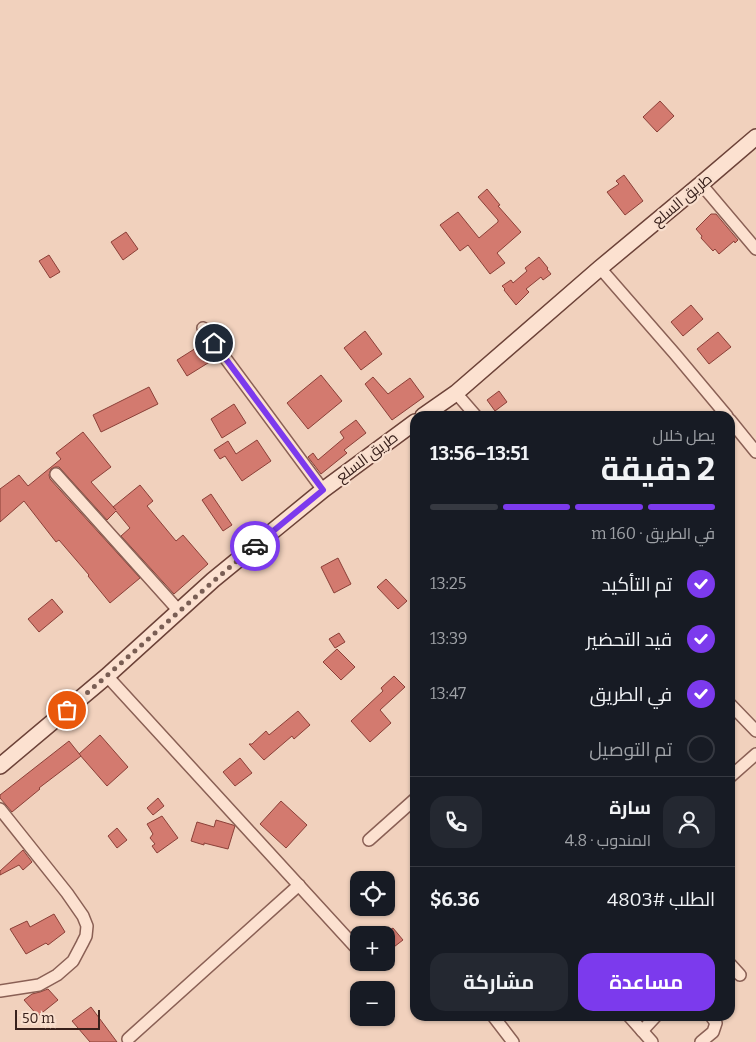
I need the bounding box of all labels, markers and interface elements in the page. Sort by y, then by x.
street label: طريق السلع [648,170,717,232]
pin [193,322,235,364]
icon: home [200,329,228,357]
text: يصل خلال [652,426,715,445]
street label: طريق السلع [333,428,403,488]
text: 13:51–13:56 [430,442,529,465]
text: 2 دقيقة [601,450,715,488]
courier [230,521,280,571]
text: في الطريق · 160 m [591,524,715,543]
icon: car [241,532,269,560]
icon: check [687,570,715,598]
text: تم التأكيد [601,573,672,596]
text: 13:25 [430,574,466,593]
icon: check [687,625,715,653]
text: قيد التحضير [586,628,672,651]
text: 13:39 [430,629,468,648]
icon: check [687,680,715,708]
text: في الطريق [590,683,672,706]
text: 13:47 [430,684,466,703]
pin [46,689,88,731]
icon: bag [53,696,81,724]
text: تم التوصيل [589,738,672,761]
button: phone [430,796,482,848]
text: سارة [609,796,651,819]
button: person [663,796,715,848]
text: المندوب · 4.8 [565,831,651,850]
map controls [350,871,395,1026]
button: locate [350,871,395,916]
text: $6.36 [430,888,479,911]
text: الطلب #4803 [607,888,715,911]
button: + [350,926,395,971]
button: مشاركة [430,953,568,1011]
button: مساعدة [578,953,715,1011]
button: − [350,981,395,1026]
scale bar [15,1007,100,1030]
text: 50 m [22,1010,55,1027]

